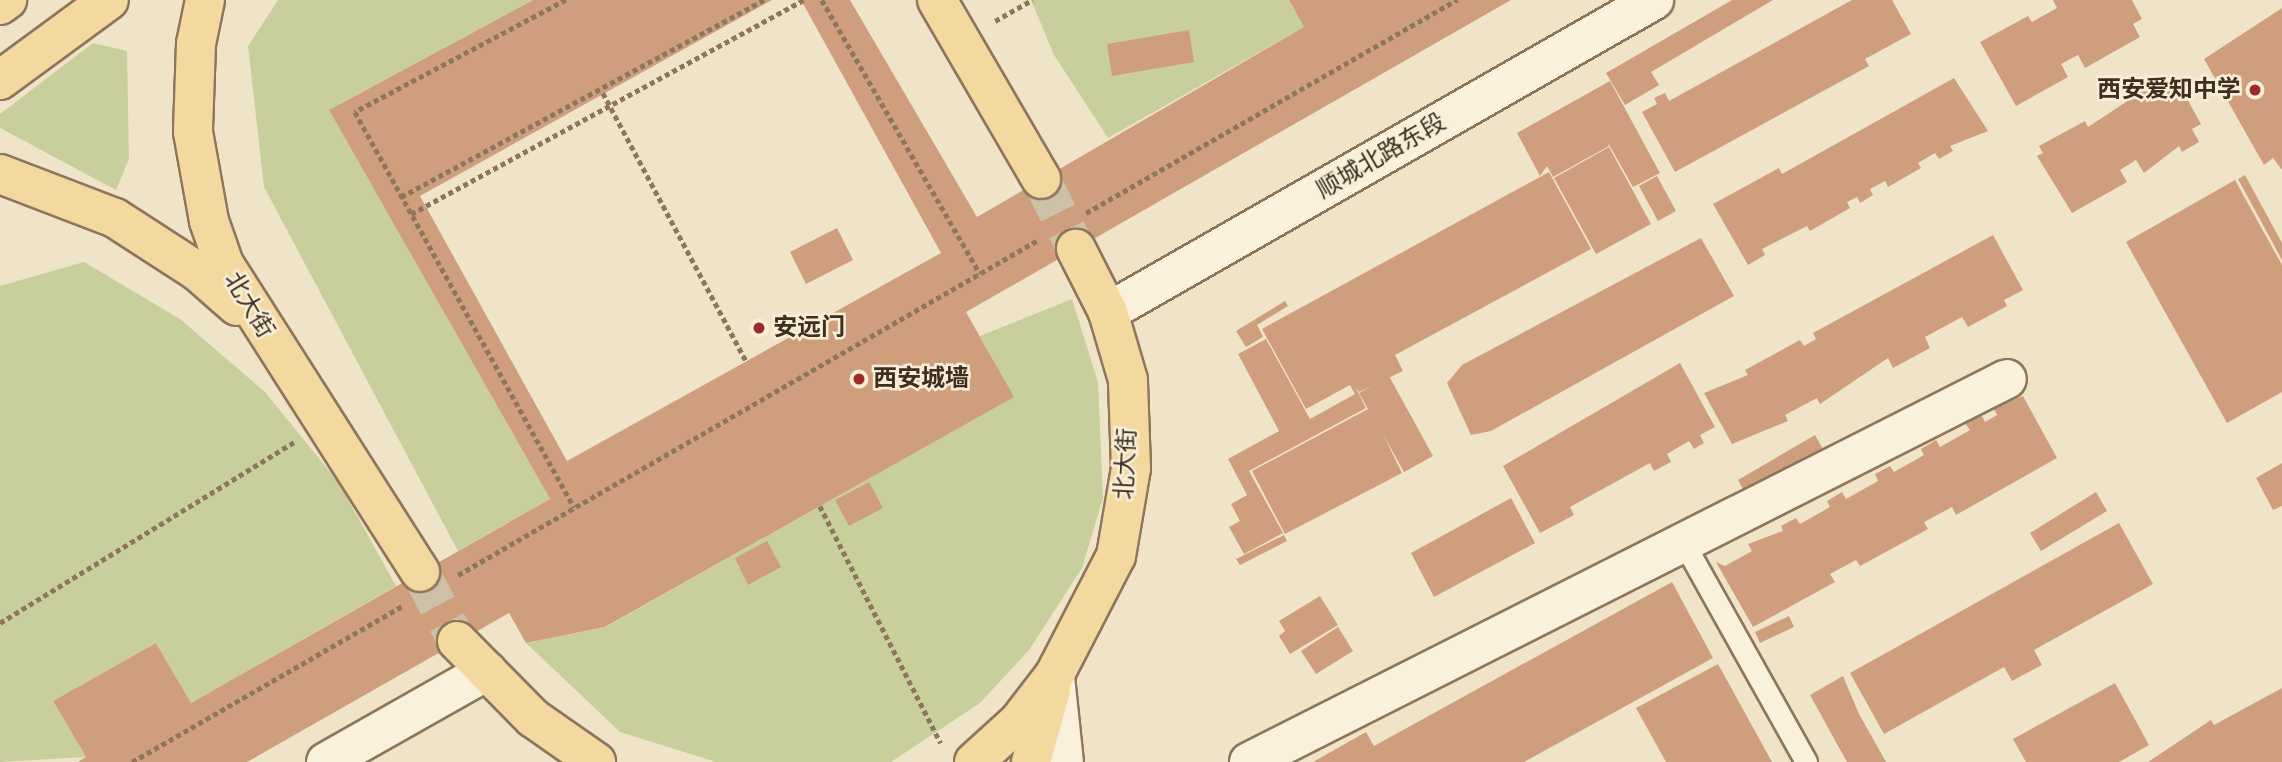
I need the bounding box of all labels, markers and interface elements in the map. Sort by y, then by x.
place label: 西安爱知中学 [2097,76,2241,104]
marker: 西安爱知中学 [2247,82,2263,98]
street label: 顺城北路东段 [1311,108,1451,204]
street label: 北大街 [218,267,280,343]
place label: 安远门 [773,314,845,342]
marker: 安远门 [751,320,767,336]
place label: 西安城墙 [873,365,969,393]
marker: 西安城墙 [851,371,867,387]
street label: 北大街 [1110,427,1142,501]

